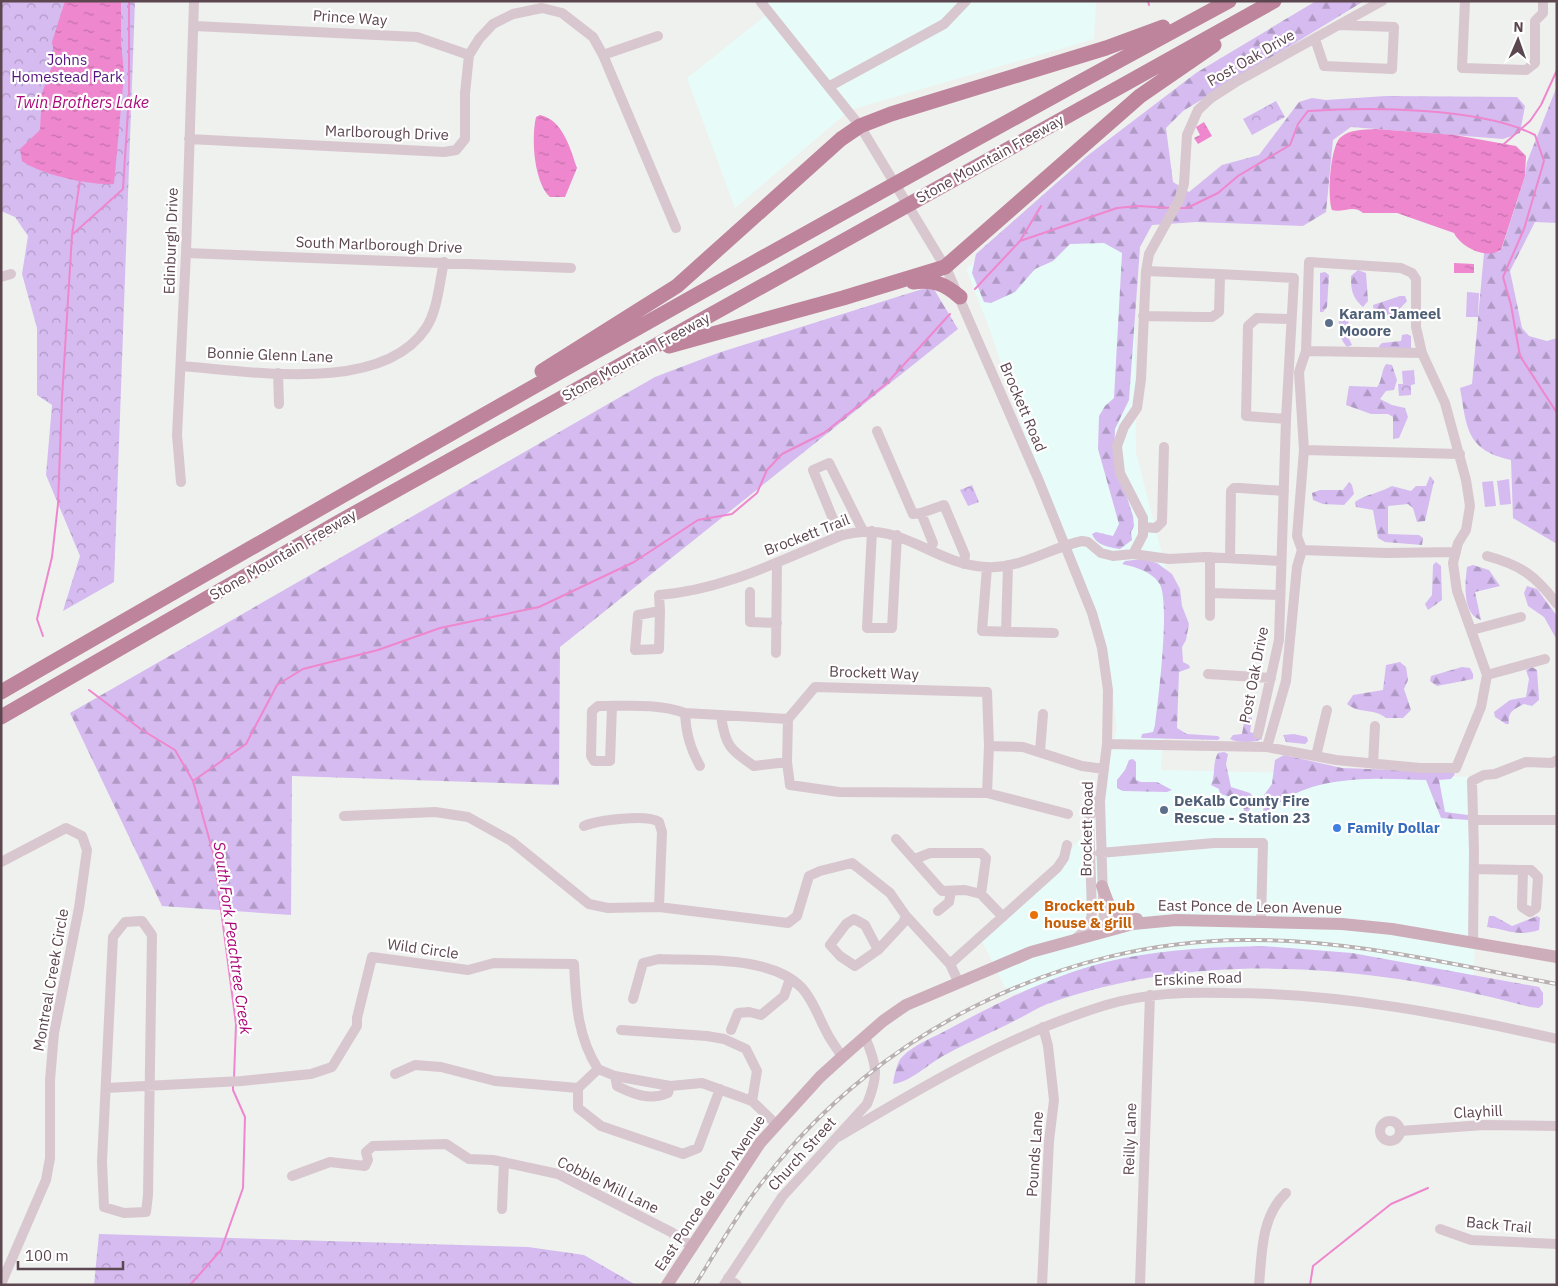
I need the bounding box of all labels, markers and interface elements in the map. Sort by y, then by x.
street label: Prince Way [312,5,388,30]
north arrow [1493,15,1543,65]
text: N [1513,18,1524,36]
street label: Post Oak Drive [1204,25,1298,90]
park label: Johns Homestead Park [11,50,123,86]
water label: Twin Brothers Lake [15,92,149,112]
street label: Stone Mountain Freeway [913,110,1067,207]
street label: Marlborough Drive [325,121,449,144]
street label: Edinburgh Drive [159,187,182,295]
street label: South Marlborough Drive [295,232,463,257]
place label: Karam Jameel Mooore [1339,304,1441,340]
street label: Stone Mountain Freeway [559,308,713,405]
marker: Karam Jameel Mooore [1323,317,1335,329]
street label: Bonnie Glenn Lane [207,343,333,366]
street label: Brockett Road [996,359,1051,454]
street label: Stone Mountain Freeway [206,505,360,604]
street label: Brockett Trail [761,510,852,560]
street label: Post Oak Drive [1235,625,1272,725]
street label: Brockett Way [829,661,920,684]
street label: Brockett Road [1076,781,1097,877]
place label: DeKalb County Fire Rescue - Station 23 [1174,791,1311,827]
marker: DeKalb County Fire Rescue - Station 23 [1158,804,1170,816]
place label: Family Dollar [1347,818,1440,837]
marker: Family Dollar [1331,822,1343,834]
water label: South Fork Peachtree Creek [210,840,257,1036]
street label: East Ponce de Leon Avenue [1158,895,1342,918]
place label: Brockett pub house & grill [1044,896,1135,932]
street label: Montreal Creek Circle [29,907,72,1053]
marker: Brockett pub house & grill [1028,909,1040,921]
street label: Wild Circle [386,934,460,963]
street label: Erskine Road [1154,967,1242,990]
street label: Clayhill [1453,1101,1503,1122]
street label: Reilly Lane [1119,1102,1140,1176]
street label: Pounds Lane [1022,1110,1047,1198]
street label: East Ponce de Leon Avenue [650,1111,769,1274]
street label: Church Street [764,1113,840,1194]
street label: Cobble Mill Lane [554,1152,662,1217]
street label: Back Trail [1465,1212,1533,1237]
scale bar [18,1238,122,1270]
text: 100 m [25,1246,69,1265]

